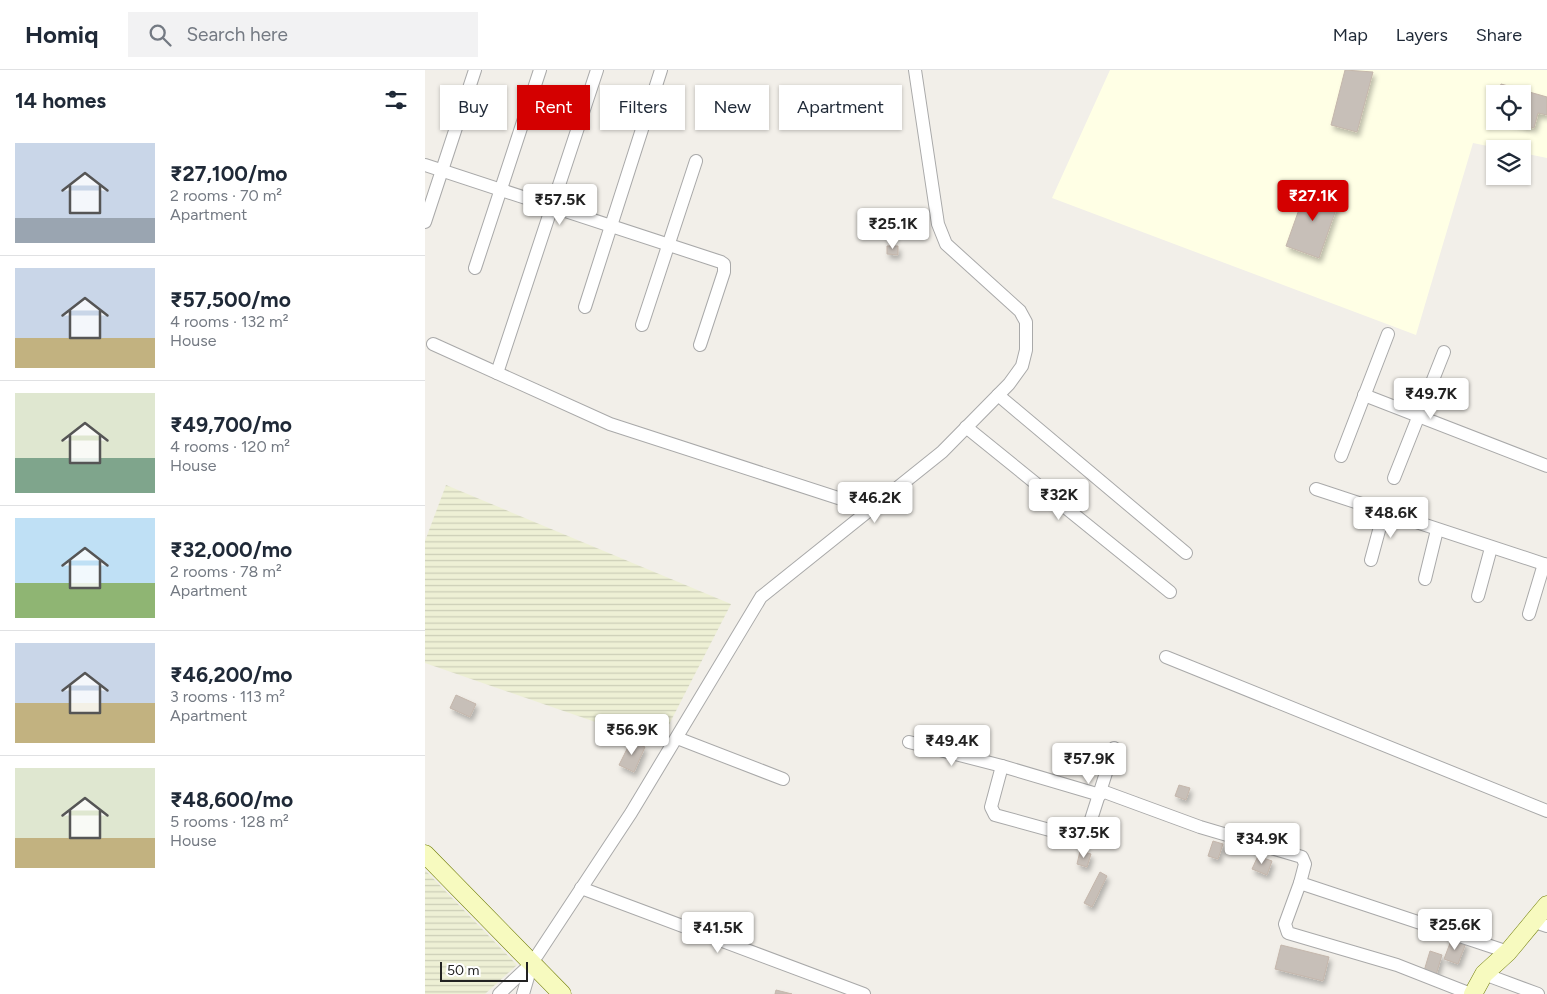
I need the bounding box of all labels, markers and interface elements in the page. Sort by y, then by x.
search box [128,12,478,57]
text: Homiq [25,20,98,49]
icon: search [146,21,174,49]
text: Search here [186,23,288,46]
text: Map [1333,24,1368,46]
text: Layers [1396,24,1448,46]
text: Share [1476,24,1522,46]
chip: Buy [440,85,507,130]
chip: Rent [517,85,590,130]
chip: Filters [600,85,685,130]
chip: New [695,85,769,130]
chip: Apartment [779,85,902,130]
map controls [1486,85,1531,185]
button: locate [1486,85,1531,130]
icon: filters [382,86,410,114]
text: 14 homes [15,88,106,113]
button: layers [1486,140,1531,185]
text: ₹27,100/mo [170,161,288,186]
icon: home [55,163,115,223]
pin: ₹27.1K [1272,180,1354,222]
pin: ₹57.5K [519,184,601,226]
text: 2 rooms · 70 m² [170,186,282,205]
text: ₹27.1K [1288,186,1338,205]
text: ₹57.5K [534,190,586,209]
text: Apartment [170,205,247,224]
pin: ₹25.1K [852,208,934,250]
text: ₹25.1K [868,214,918,233]
text: ₹57,500/mo [170,287,291,312]
icon: home [55,288,115,348]
text: 4 rooms · 132 m² [170,312,289,331]
text: House [170,331,216,350]
pin: ₹49.7K [1390,378,1472,420]
text: ₹49.7K [1405,384,1457,403]
text: ₹49,700/mo [170,412,292,437]
icon: home [55,413,115,473]
text: 4 rooms · 120 m² [170,437,290,456]
text: House [170,456,216,475]
pin: ₹32K [1029,478,1089,521]
pin: ₹46.2K [834,482,916,524]
text: ₹32K [1040,485,1078,504]
text: ₹46.2K [849,488,901,507]
pin: ₹48.6K [1350,496,1432,539]
text: ₹48.6K [1364,503,1418,522]
text: ₹32,000/mo [170,537,292,562]
icon: home [55,538,115,598]
text: 2 rooms · 78 m² [170,562,282,581]
text: Apartment [170,581,247,600]
text: ₹46,200/mo [170,662,292,687]
icon: home [55,663,115,723]
text: 3 rooms · 113 m² [170,687,285,706]
text: Apartment [170,706,247,725]
pin: ₹56.9K [591,714,673,756]
text: ₹56.9K [606,720,658,739]
pin: ₹49.4K [911,724,993,767]
text: ₹49.4K [925,731,979,750]
pin: ₹57.9K [1048,742,1130,785]
text: ₹57.9K [1063,749,1115,768]
text: ₹48,600/mo [170,787,293,812]
icon: home [55,788,115,848]
text: 5 rooms · 128 m² [170,812,289,831]
pin: ₹37.5K [1043,816,1125,859]
pin: ₹34.9K [1221,822,1303,865]
text: ₹37.5K [1058,823,1110,842]
text: ₹34.9K [1236,829,1288,848]
text: House [170,831,216,850]
pin: ₹25.6K [1414,908,1496,951]
pin: ₹41.5K [677,912,759,954]
text: ₹25.6K [1429,915,1481,934]
text: ₹41.5K [693,918,743,937]
scale bar [440,959,527,982]
text: 50 m [447,962,479,979]

